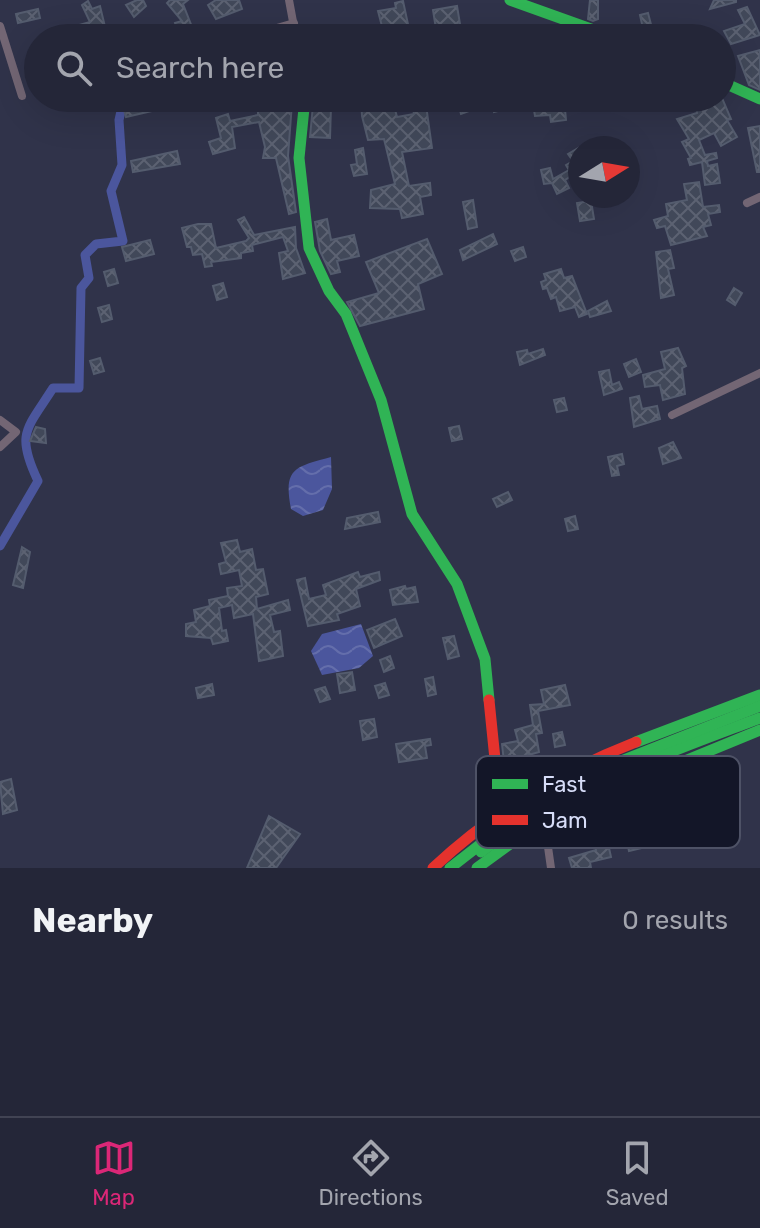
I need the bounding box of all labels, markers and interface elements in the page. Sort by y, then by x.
search box [24,24,736,112]
icon: search [52,46,96,90]
text: Search here [116,50,284,86]
north arrow [568,136,640,208]
legend [476,756,740,848]
text: Fast [542,771,587,798]
text: Jam [542,807,588,834]
text: Nearby [32,900,153,941]
text: 0 results [622,905,728,936]
tab: Map [92,1136,136,1211]
tab: Directions [319,1136,423,1211]
tab: Saved [606,1136,669,1211]

